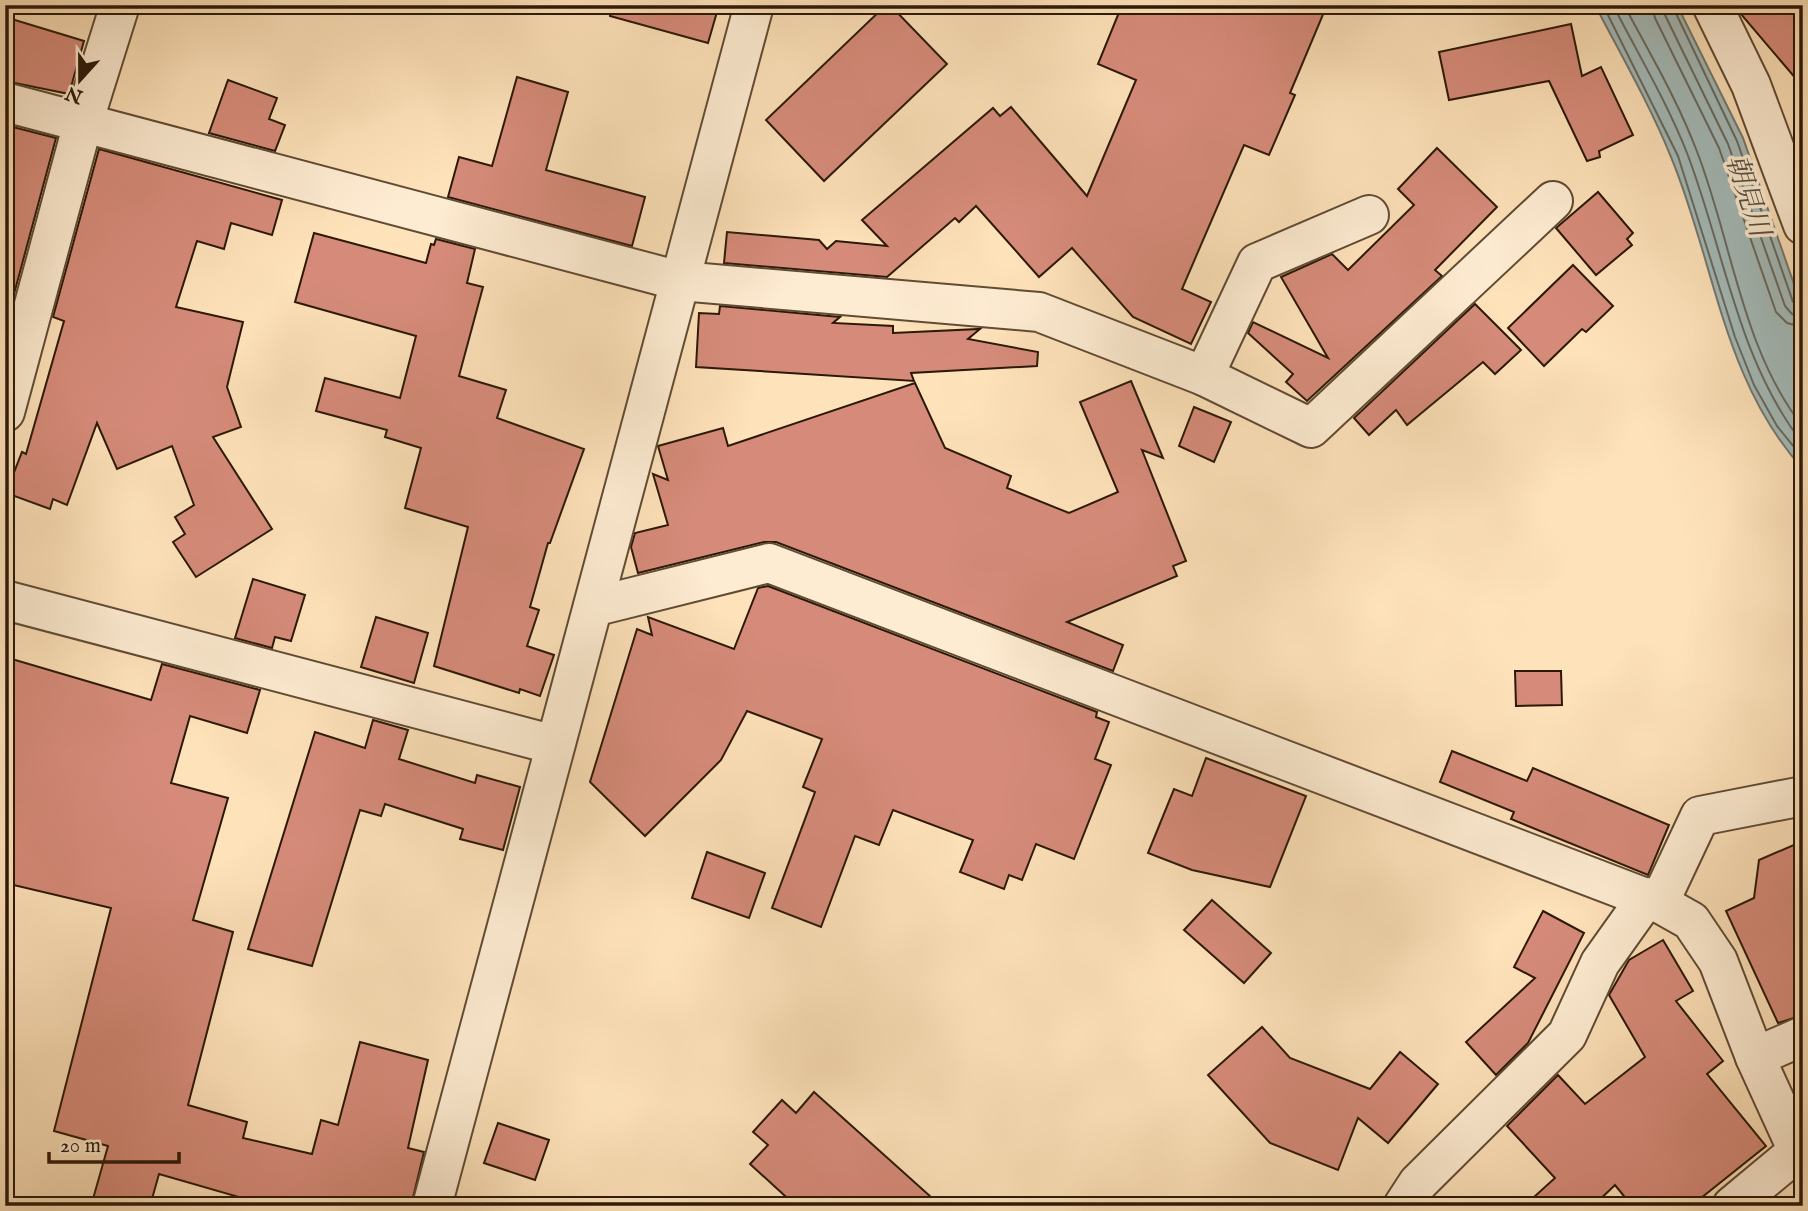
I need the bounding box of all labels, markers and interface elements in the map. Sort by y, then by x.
north arrow [46,46,116,116]
text: N [62,80,88,109]
water label: 朝見川 [1717,150,1777,244]
scale bar [49,1120,178,1164]
text: 20 m [60,1133,101,1160]

